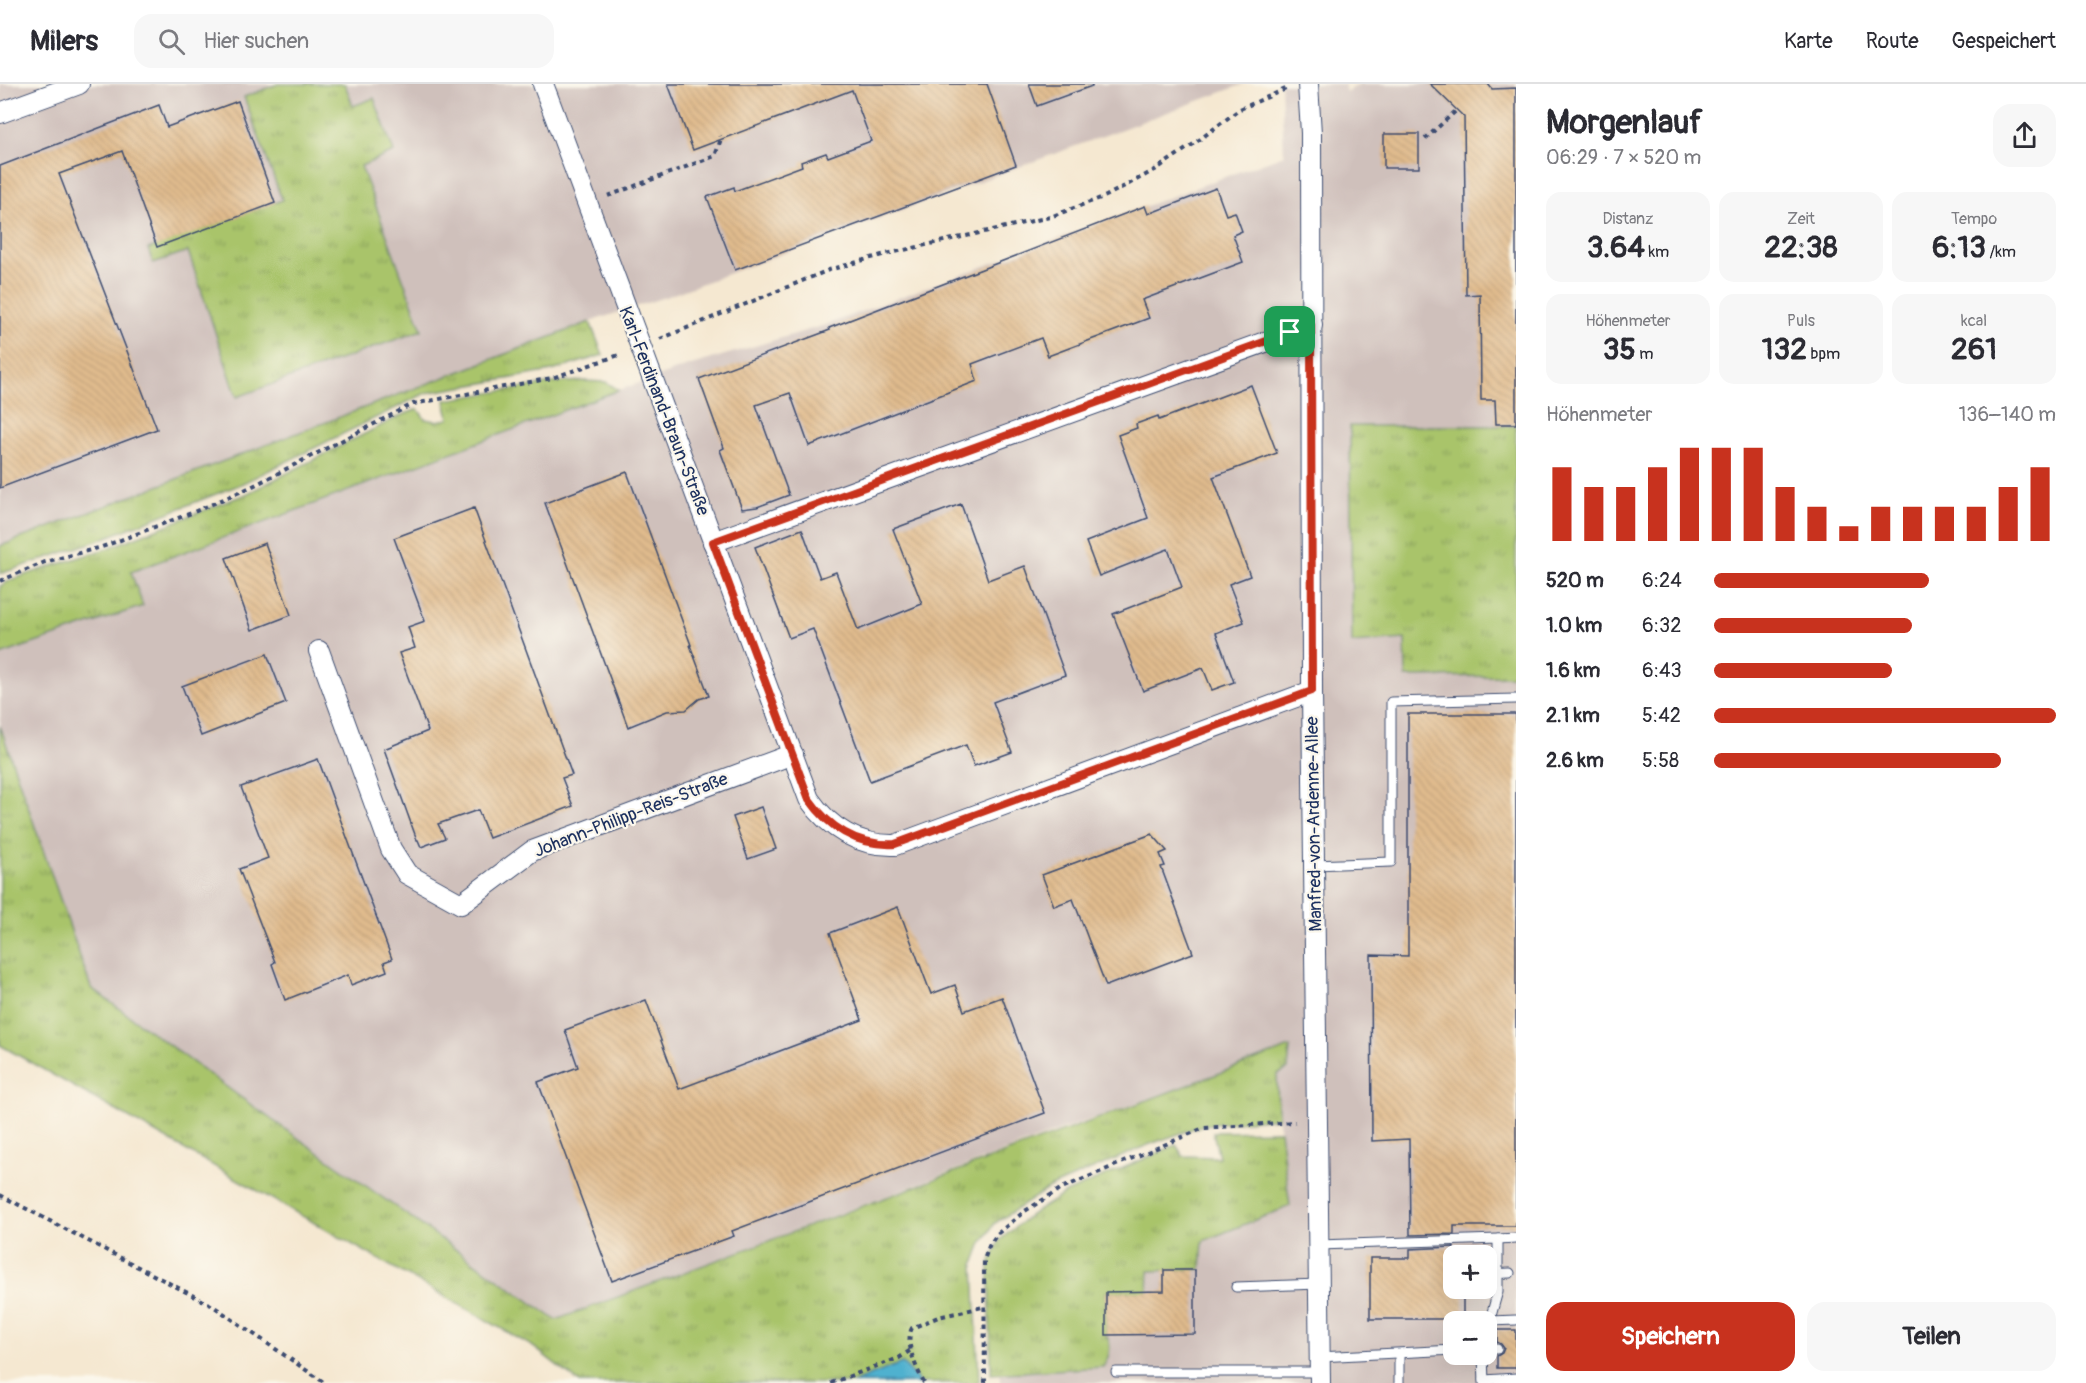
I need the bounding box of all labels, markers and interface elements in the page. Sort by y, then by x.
search box [134,14,554,68]
text: Milers [30,24,98,59]
icon: search [155,25,188,58]
text: Hier suchen [203,27,309,55]
text: Karte [1784,28,1833,55]
text: Route [1866,28,1919,55]
text: Gespeichert [1952,28,2056,55]
text: Morgenlauf [1546,102,1703,143]
button: share [1993,104,2056,167]
text: 06:29 · 7 × 520 m [1546,145,1701,170]
text: Distanz [1603,209,1653,229]
text: Zeit [1787,209,1815,229]
text: Tempo [1951,209,1997,229]
text: 3.64 [1587,229,1645,266]
text: 22:38 [1764,229,1838,266]
text: 6:13 [1932,229,1986,266]
text: km [1645,242,1669,262]
text: /km [1986,242,2016,262]
street label: Karl-Ferdinand-Braun-Straße [613,303,715,519]
pin [1264,306,1315,357]
text: Höhenmeter [1585,311,1671,331]
text: Puls [1787,311,1815,331]
text: kcal [1961,311,1987,331]
icon: arrive [1273,315,1306,348]
text: 35 [1603,331,1636,368]
text: 132 [1762,331,1807,368]
text: 261 [1951,331,1997,368]
text: m [1636,344,1653,364]
text: bpm [1807,344,1840,364]
text: Höhenmeter [1546,402,1652,427]
text: 136–140 m [1958,402,2056,427]
text: 520 m [1546,568,1604,593]
text: 6:24 [1642,568,1682,593]
text: 1.0 km [1546,613,1602,638]
text: 6:32 [1642,613,1681,638]
text: 1.6 km [1546,658,1600,683]
text: 6:43 [1642,658,1682,683]
text: 2.1 km [1546,703,1600,728]
text: 5:42 [1642,703,1681,728]
street label: Manfred-von-Ardenne-Allee [1301,716,1327,932]
text: 2.6 km [1546,748,1604,773]
text: 5:58 [1642,748,1679,773]
street label: Johann-Philipp-Reis-Straße [531,767,731,863]
map controls [1443,1245,1497,1365]
button: + [1443,1245,1497,1299]
button: Speichern [1546,1302,1795,1371]
button: Teilen [1807,1302,2056,1371]
button: − [1443,1311,1497,1365]

